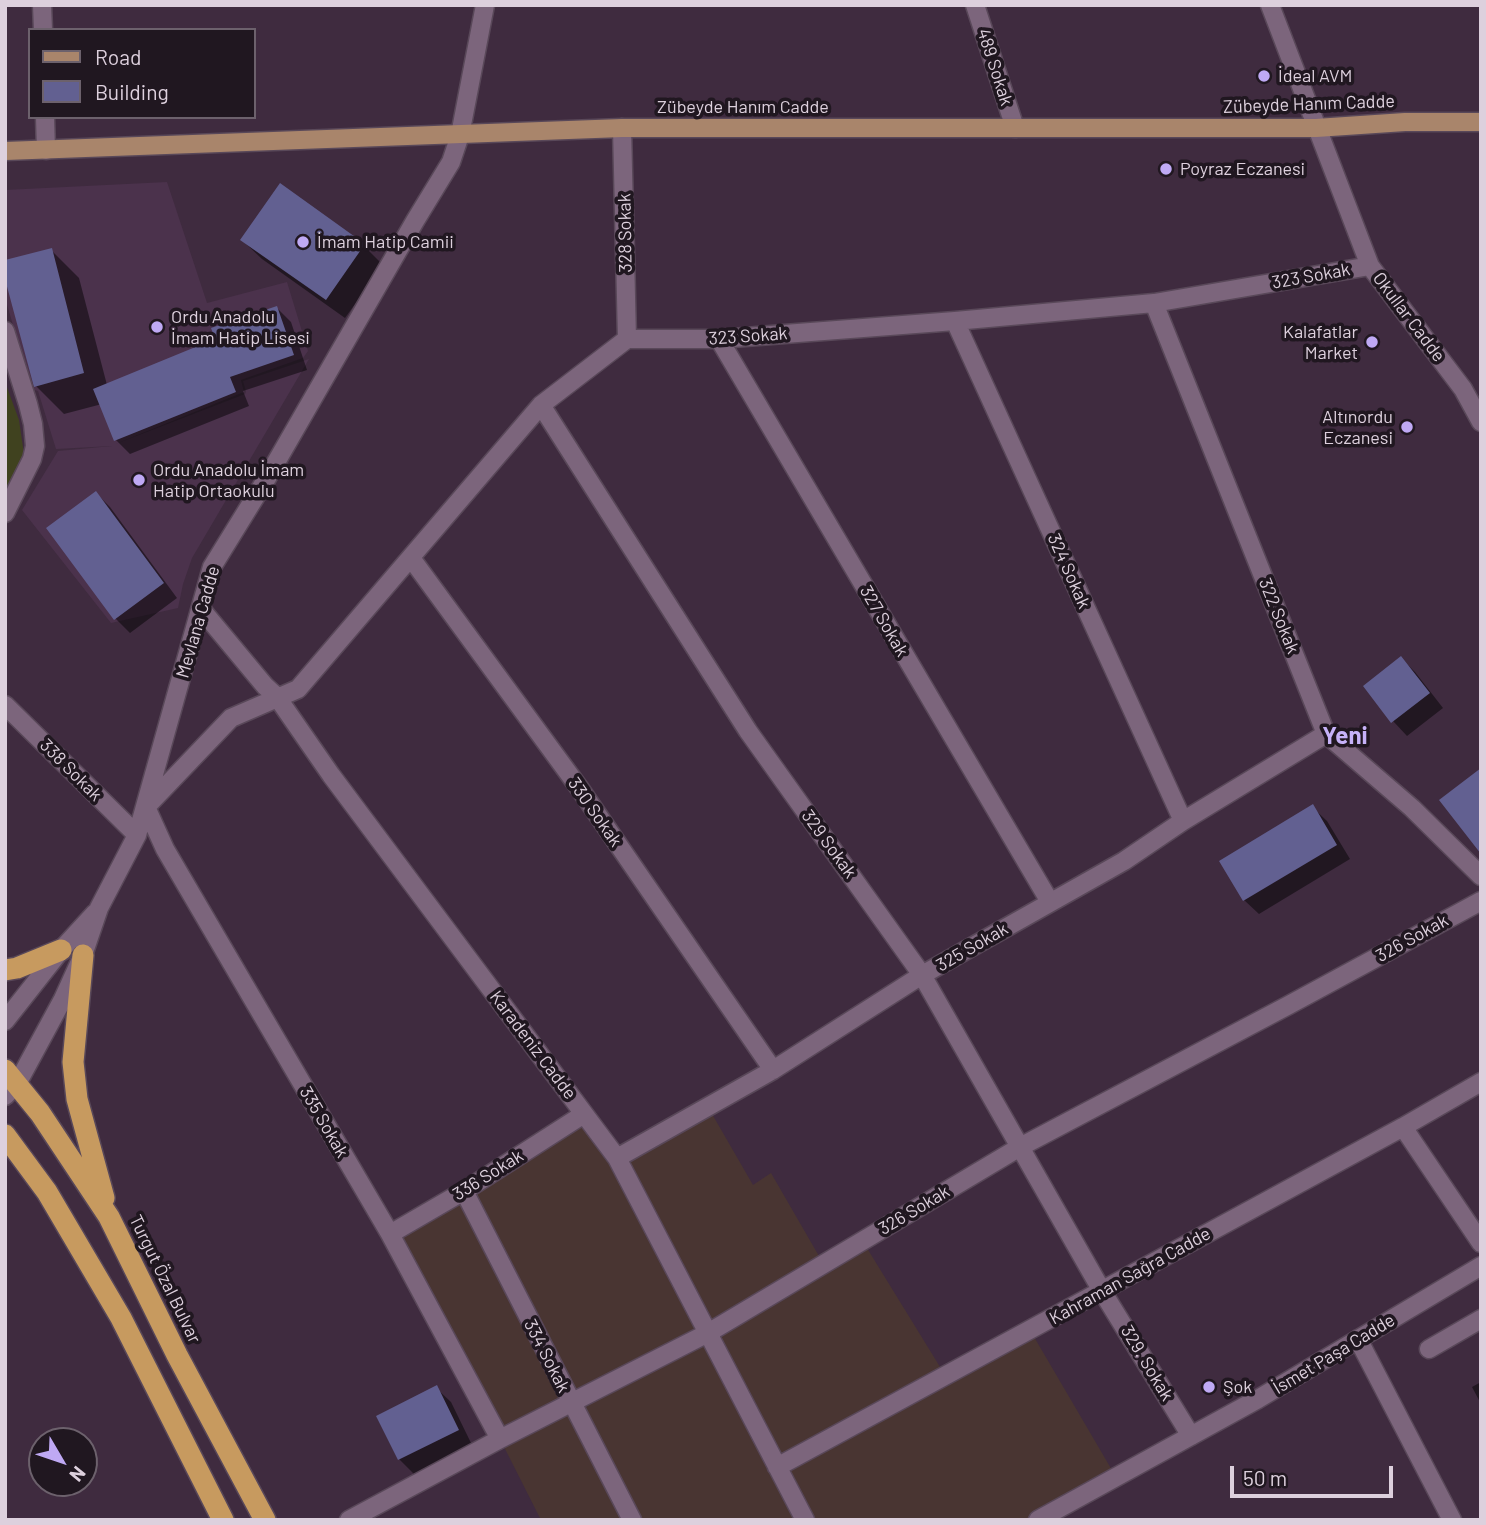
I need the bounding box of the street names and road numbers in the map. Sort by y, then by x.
street label: 489 Sokak [972,26,1018,108]
street label: Zübeyde Hanım Cadde [1223,90,1395,118]
street label: Zübeyde Hanım Cadde [657,96,829,118]
street label: 328 Sokak [614,193,636,273]
street label: 323 Sokak [1270,258,1352,294]
street label: Okullar Cadde [1368,268,1450,366]
street label: 323 Sokak [708,322,788,350]
street label: 324 Sokak [1043,530,1095,612]
street label: Mevlana Cadde [172,563,224,681]
street label: 322 Sokak [1254,575,1304,657]
street label: 327 Sokak [855,582,913,660]
street label: 338 Sokak [35,734,107,806]
street label: 330 Sokak [563,773,627,851]
street label: 329 Sokak [797,806,861,882]
street label: 326 Sokak [1372,909,1452,967]
street label: 325 Sokak [932,918,1012,976]
street label: Karadeniz Cadde [485,986,581,1104]
street label: 335 Sokak [295,1082,353,1162]
street label: 336 Sokak [449,1145,527,1205]
street label: 326 Sokak [875,1180,953,1240]
street label: Turgut Özal Bulvar [125,1211,205,1347]
street label: Kahraman Sağra Cadde [1046,1223,1214,1329]
street label: İsmet Paşa Cadde [1269,1309,1399,1399]
street label: 334 Sokak [519,1316,575,1396]
street label: 329. Sokak [1116,1321,1178,1405]

